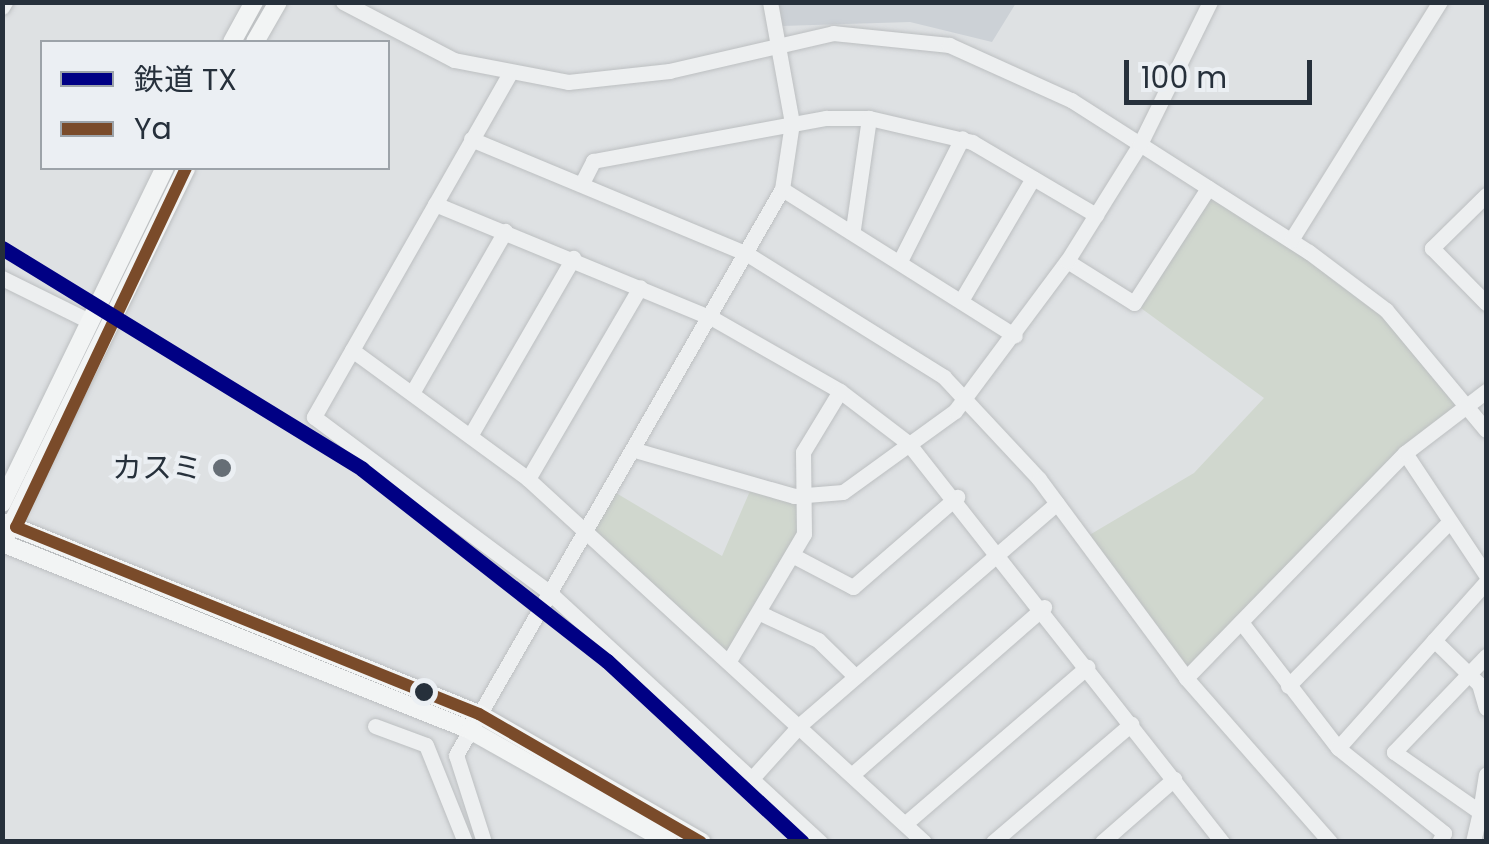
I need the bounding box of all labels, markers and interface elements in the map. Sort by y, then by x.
legend [40,40,390,170]
scale bar [1129,40,1316,102]
text: 100 m [1141,56,1227,99]
text: 鉄道 TX [134,58,237,101]
text: Ya [134,107,172,150]
place label: カスミ [112,450,202,486]
marker: カスミ [211,457,233,479]
unlabelled marker [414,682,434,702]

